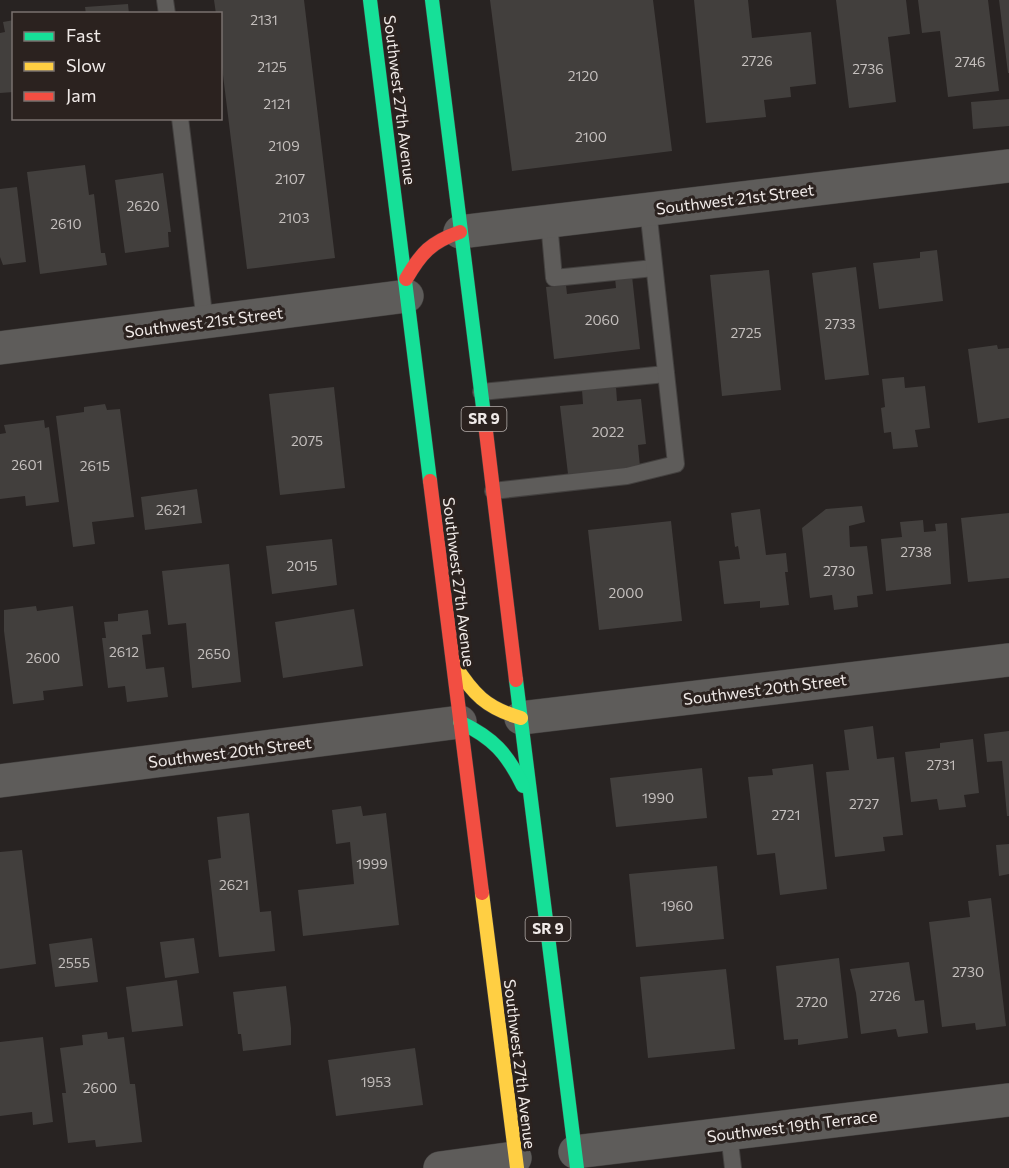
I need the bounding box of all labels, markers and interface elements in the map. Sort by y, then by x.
house number: 2131 [250,11,278,28]
legend [12,12,222,120]
street label: Southwest 27th Avenue [381,14,420,186]
text: Fast [66,24,101,46]
house number: 2726 [741,52,773,69]
house number: 2746 [954,53,986,70]
text: Slow [66,54,106,76]
house number: 2125 [257,58,287,75]
house number: 2736 [852,60,884,77]
house number: 2120 [568,67,598,84]
text: Jam [66,84,96,106]
house number: 2121 [263,95,291,112]
house number: 2100 [575,128,607,145]
house number: 2109 [268,137,300,154]
house number: 2107 [275,170,305,187]
street label: Southwest 21st Street [655,179,815,218]
house number: 2620 [126,197,160,214]
house number: 2103 [279,209,309,226]
house number: 2610 [50,215,82,232]
street label: Southwest 21st Street [124,302,284,341]
house number: 2060 [585,311,619,328]
house number: 2733 [824,315,856,332]
house number: 2725 [731,324,761,341]
road number: SR 9 [462,407,506,431]
house number: 2022 [592,423,624,440]
house number: 2075 [291,432,323,449]
house number: 2601 [11,456,43,473]
house number: 2615 [80,457,110,474]
street label: Southwest 27th Avenue [440,496,479,668]
house number: 2621 [156,501,186,518]
house number: 2738 [900,543,932,560]
house number: 2015 [287,557,317,574]
house number: 2730 [823,562,855,579]
house number: 2000 [608,584,644,601]
house number: 2612 [109,643,139,660]
house number: 2650 [197,645,231,662]
house number: 2600 [26,649,60,666]
street label: Southwest 20th Street [682,669,848,708]
street label: Southwest 20th Street [147,732,313,771]
house number: 2731 [926,756,956,773]
house number: 1990 [642,789,674,806]
house number: 2727 [849,795,879,812]
house number: 2721 [772,806,800,823]
house number: 1999 [356,855,388,872]
house number: 2621 [219,876,249,893]
house number: 1960 [661,897,693,914]
road number: SR 9 [526,917,570,941]
house number: 2555 [58,954,90,971]
house number: 2730 [952,963,984,980]
street label: Southwest 27th Avenue [501,978,540,1150]
house number: 2726 [869,987,901,1004]
house number: 2720 [796,993,828,1010]
house number: 1953 [361,1073,391,1090]
house number: 2600 [83,1079,117,1096]
street label: Southwest 19th Terrace [706,1106,878,1145]

